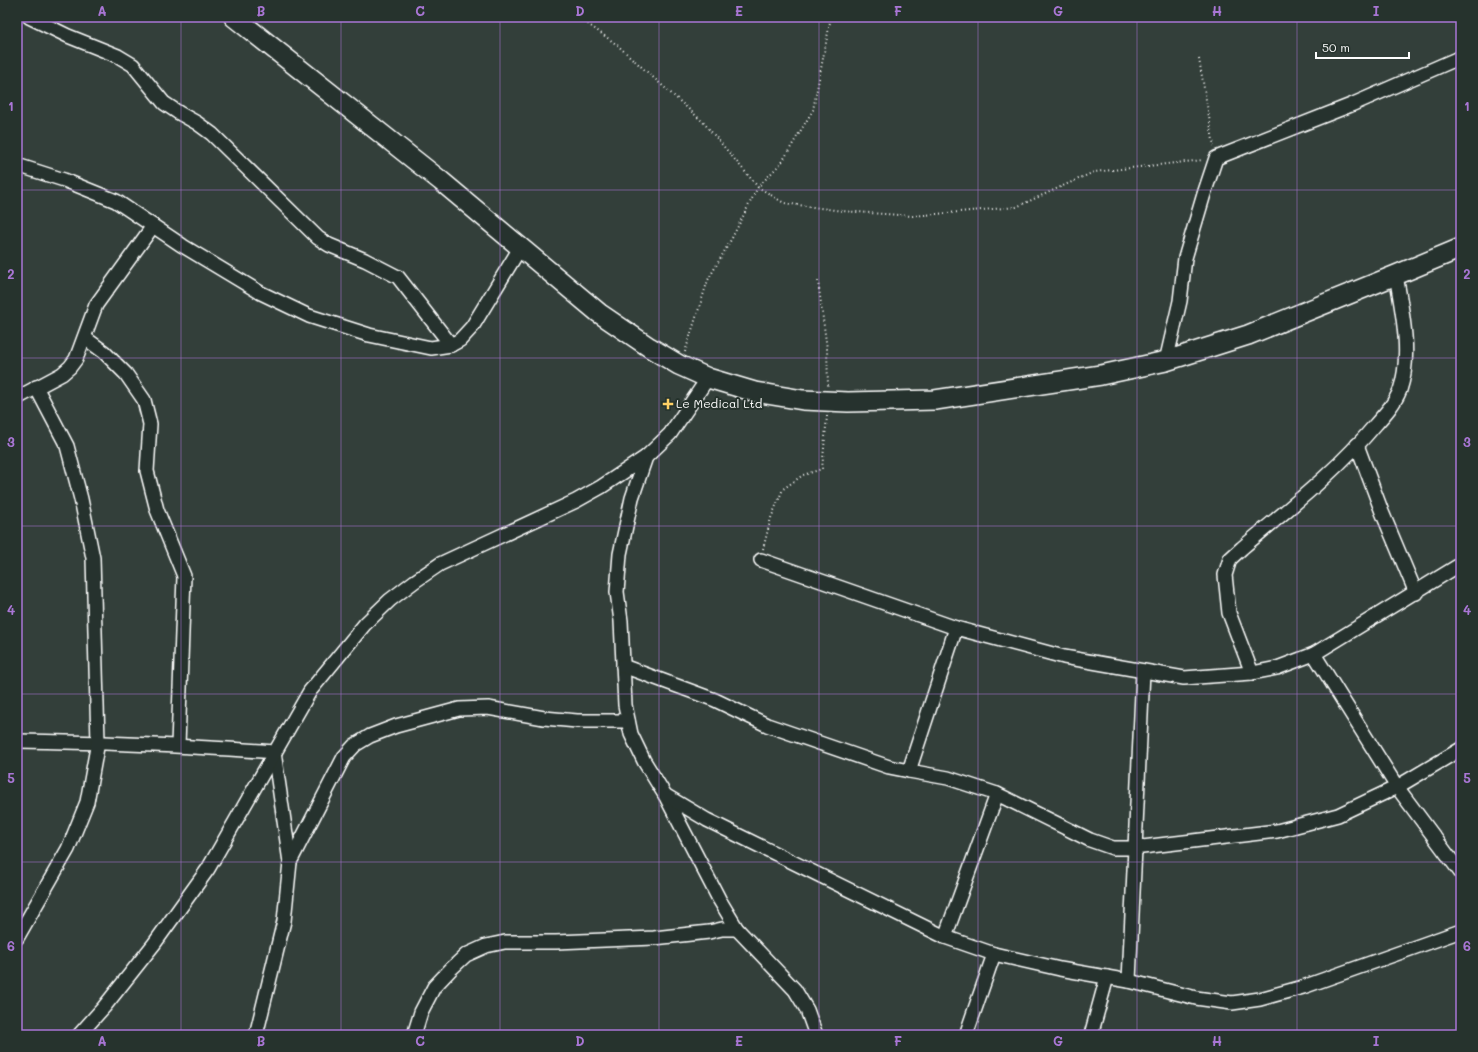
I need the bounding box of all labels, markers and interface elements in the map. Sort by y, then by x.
text: A [97,2,107,19]
text: B [257,2,266,19]
text: C [415,2,425,19]
text: D [575,2,585,19]
text: E [735,2,743,19]
text: F [894,2,902,19]
text: G [1053,2,1063,19]
text: H [1212,2,1222,19]
text: I [1373,2,1380,19]
scale bar [1316,34,1409,60]
text: 50 m [1322,39,1350,55]
text: 1 [8,97,14,114]
text: 1 [1464,97,1470,114]
text: 2 [7,265,15,282]
text: 2 [1463,265,1471,282]
place label: Le Medical Ltd [676,395,763,411]
marker: Le Medical Ltd [663,399,673,409]
text: 3 [7,433,15,450]
text: 3 [1463,433,1471,450]
text: 4 [7,601,15,618]
text: 4 [1463,601,1471,618]
text: 5 [7,769,15,786]
text: 5 [1463,769,1471,786]
text: 6 [7,937,15,954]
text: 6 [1463,937,1471,954]
text: A [97,1032,107,1049]
text: B [257,1032,266,1049]
text: C [415,1032,425,1049]
text: D [575,1032,585,1049]
text: E [735,1032,743,1049]
text: F [894,1032,902,1049]
text: G [1053,1032,1063,1049]
text: H [1212,1032,1222,1049]
text: I [1373,1032,1380,1049]

